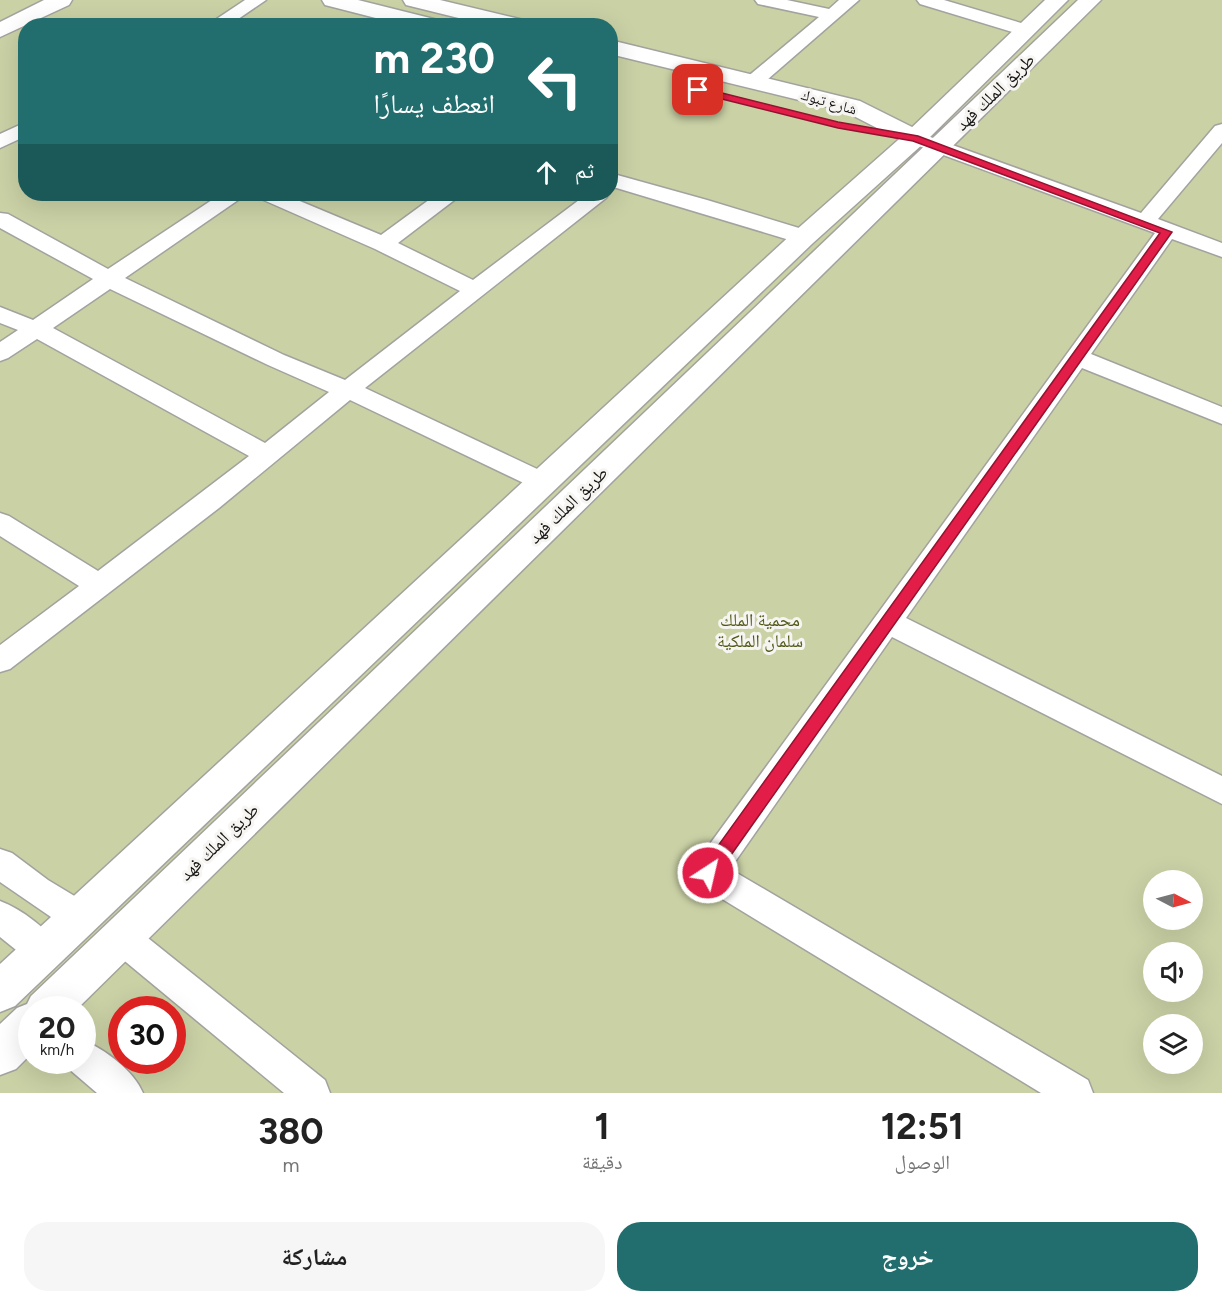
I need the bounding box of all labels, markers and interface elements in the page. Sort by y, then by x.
text: 230 m [373,33,495,84]
icon: left [516,42,594,120]
street label: طريق الملك فهد [951,49,1039,135]
pin [672,64,723,115]
icon: arrive [681,73,714,106]
street label: شارع تبوك [799,85,859,120]
text: انعطف يسارًا [373,87,495,120]
icon: ahead [530,156,563,189]
text: ثم [575,157,594,184]
street label: طريق الملك فهد [524,462,612,548]
park label: محمية الملك سلمان الملكية [717,609,803,652]
street label: طريق الملك فهد [175,799,263,885]
position arrow [676,841,740,905]
north arrow [1143,870,1203,930]
map controls [1143,870,1203,1074]
button: sound [1143,942,1203,1002]
speed limit sign: 30 [108,996,186,1074]
text: 20 [39,1009,75,1046]
button: layers [1143,1014,1203,1074]
text: km/h [40,1041,74,1059]
text: 1 [595,1105,610,1148]
text: 12:51 [881,1105,964,1148]
text: 380 [258,1110,324,1153]
text: دقيقة [582,1150,623,1174]
text: الوصول [895,1150,950,1174]
text: m [282,1153,299,1177]
button: مشاركة [24,1222,605,1291]
button: خروج [617,1222,1198,1291]

